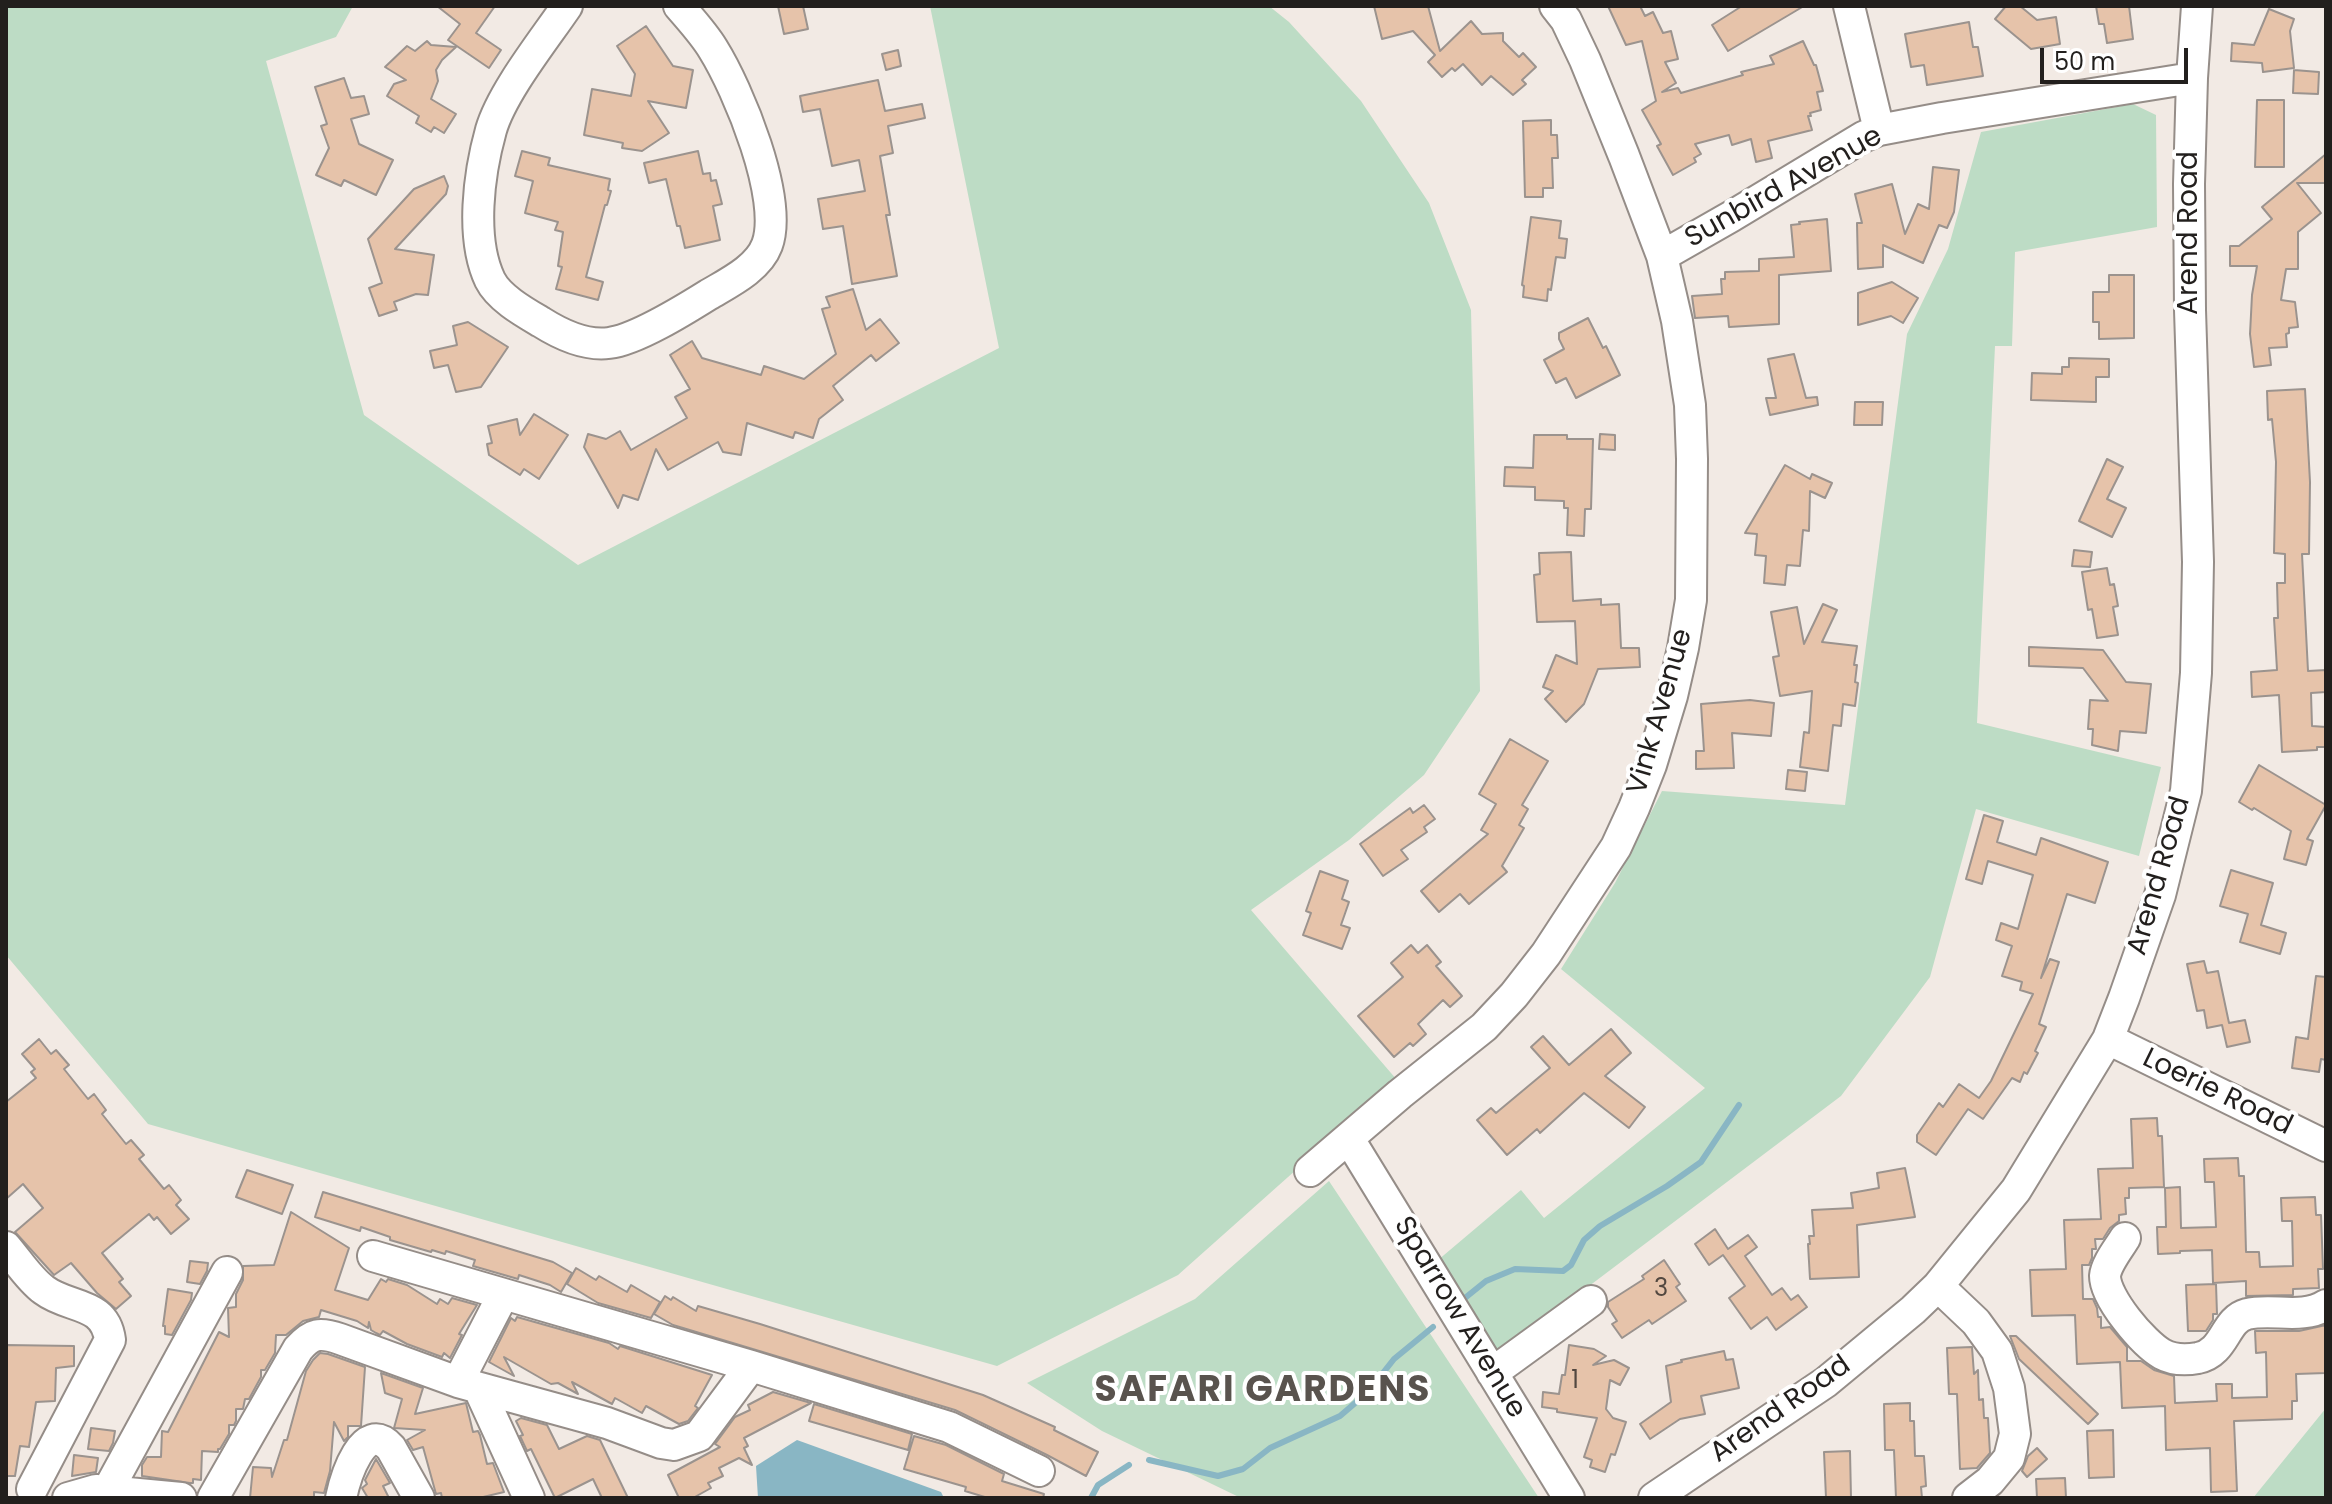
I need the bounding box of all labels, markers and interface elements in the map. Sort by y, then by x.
scale bar [2044,32,2192,82]
text: 50 m [2054,45,2115,78]
street label: Sunbird Avenue [1680,120,1888,256]
street label: Arend Road [2173,151,2207,315]
street label: Vink Avenue [1621,625,1701,799]
street label: Arend Road [2121,793,2199,959]
street label: Loerie Road [2137,1042,2297,1144]
street label: Sparrow Avenue [1386,1211,1532,1425]
house number: 3 [1654,1276,1668,1304]
street label: Arend Road [1704,1349,1858,1471]
house number: 1 [1571,1368,1579,1396]
district label: SAFARI GARDENS [1095,1370,1431,1414]

